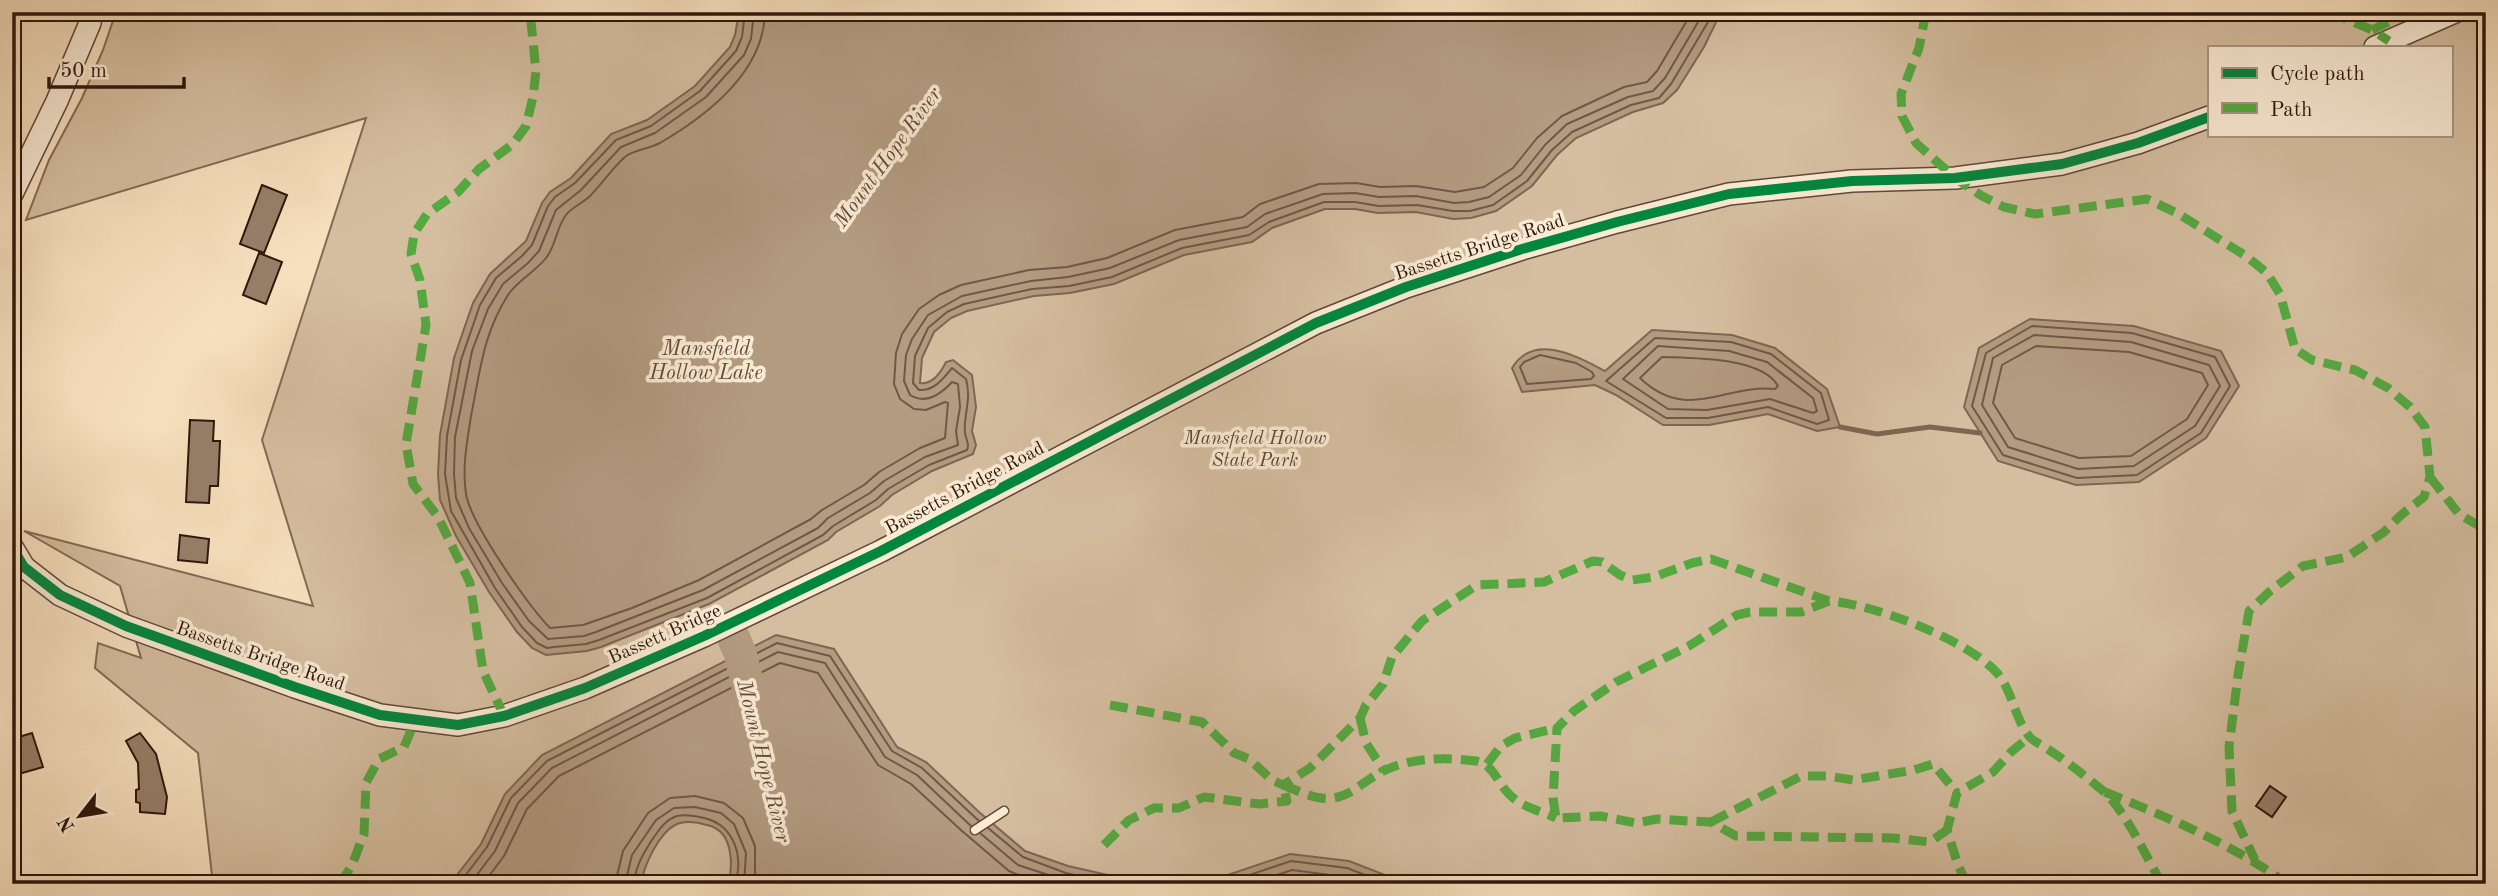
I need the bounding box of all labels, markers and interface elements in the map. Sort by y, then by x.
scale bar [49,46,184,90]
legend [2208,46,2452,136]
text: 50 m [60,61,107,82]
text: Cycle path [2270,64,2365,85]
water label: Mount Hope River [830,83,946,232]
text: Path [2270,100,2313,121]
street label: Bassetts Bridge Road [1393,212,1567,285]
water label: Mansfield Hollow Lake [648,339,763,384]
park label: Mansfield Hollow State Park [1183,430,1327,471]
street label: Bassetts Bridge Road [882,439,1048,539]
street label: Bassett Bridge [606,602,724,669]
street label: Bassetts Bridge Road [173,620,347,695]
water label: Mount Hope River [732,677,793,846]
north arrow [46,780,116,850]
text: N [55,812,79,835]

